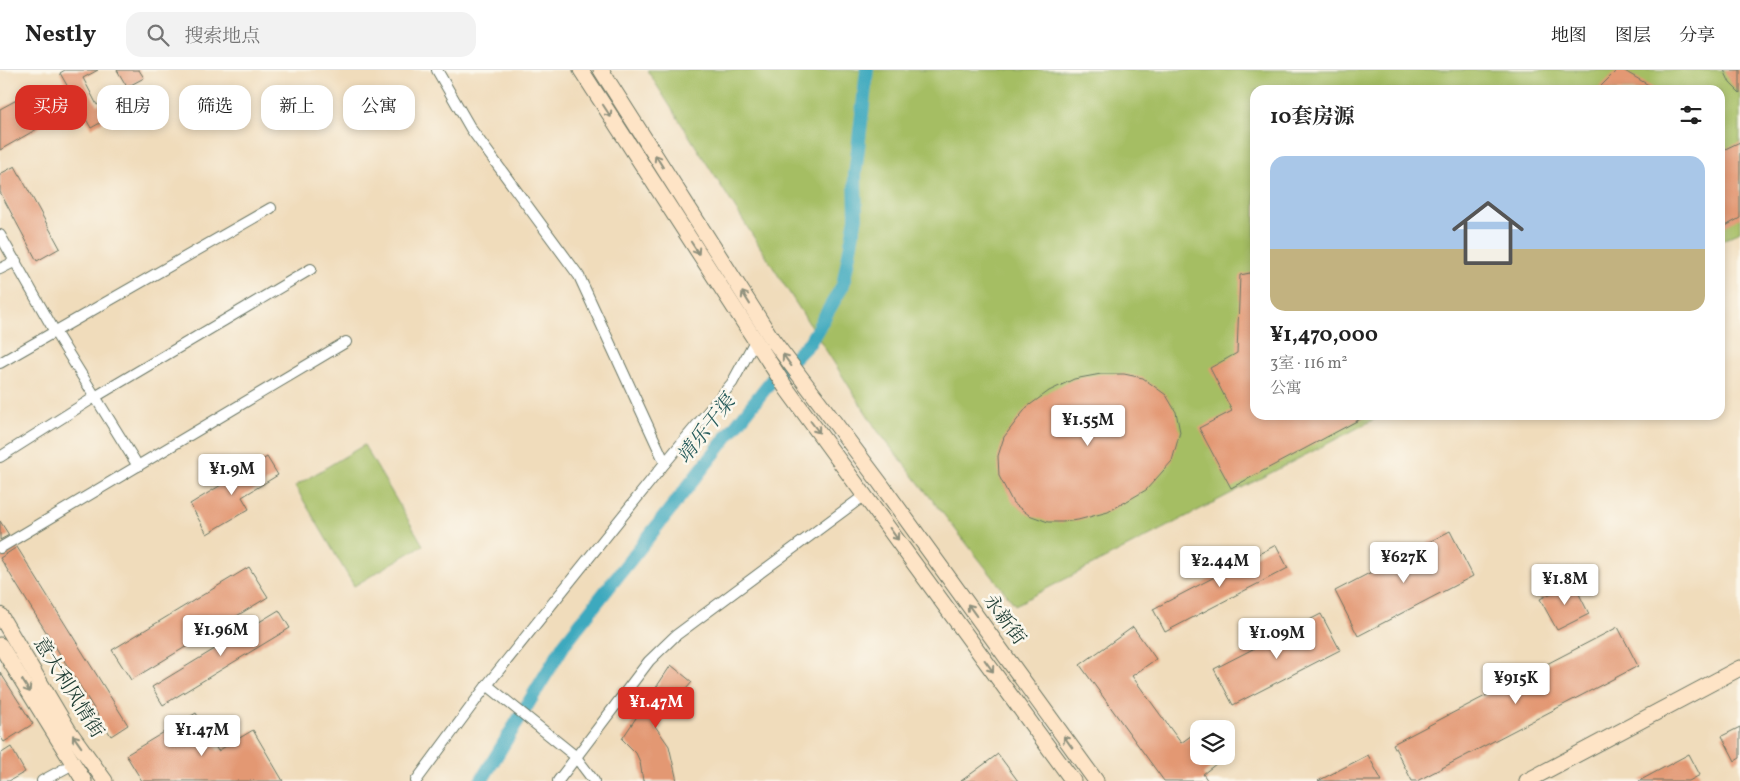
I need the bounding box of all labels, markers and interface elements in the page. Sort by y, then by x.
search box [126,12,476,57]
text: Nestly [25,18,96,52]
icon: search [144,21,172,49]
text: 搜索地点 [184,24,260,50]
text: 地图 [1551,24,1587,49]
text: 图层 [1615,24,1651,49]
text: 分享 [1679,24,1715,49]
chip: 买房 [15,85,87,130]
chip: 租房 [97,85,169,130]
chip: 筛选 [179,85,251,130]
chip: 新上 [261,85,333,130]
chip: 公寓 [343,85,415,130]
icon: filters [1677,101,1705,129]
text: 10套房源 [1270,103,1354,132]
one-way arrow [602,104,612,118]
one-way arrow [653,154,663,168]
icon: home [1443,188,1533,278]
one-way arrow [690,240,700,254]
one-way arrow [740,291,751,305]
text: ¥1,470,000 [1270,321,1378,350]
one-way arrow [782,353,792,367]
text: 3室 · 116 m² [1270,353,1348,375]
text: 公寓 [1270,378,1302,400]
water label: 靖乐干渠 [671,387,745,470]
pin: ¥1.55M [1047,404,1129,447]
text: ¥1.55M [1062,410,1114,432]
one-way arrow [810,420,820,434]
pin: ¥1.9M [197,454,267,496]
text: ¥1.9M [209,459,255,481]
one-way arrow [889,527,899,541]
pin: ¥627K [1369,542,1439,584]
pin: ¥2.44M [1179,546,1261,588]
text: ¥627K [1381,547,1427,569]
text: ¥2.44M [1191,551,1249,573]
pin: ¥1.8M [1530,564,1600,606]
text: ¥1.8M [1542,569,1588,591]
street label: 永新街 [977,589,1031,651]
one-way arrow [967,603,977,617]
pin: ¥1.96M [180,614,262,657]
pin: ¥1.09M [1236,618,1318,660]
text: ¥1.96M [194,620,248,642]
text: ¥1.09M [1249,623,1305,645]
street label: 意大利风情街 [27,633,109,743]
one-way arrow [984,659,994,673]
pin: ¥915K [1481,662,1551,705]
text: ¥915K [1494,668,1538,690]
one-way arrow [21,679,31,693]
pin: ¥1.47M [615,686,697,729]
text: ¥1.47M [629,692,683,714]
pin: ¥1.47M [161,714,243,757]
text: ¥1.47M [175,720,229,742]
map controls [1190,720,1235,765]
button: layers [1190,720,1235,765]
one-way arrow [72,734,82,748]
one-way arrow [1063,735,1073,749]

